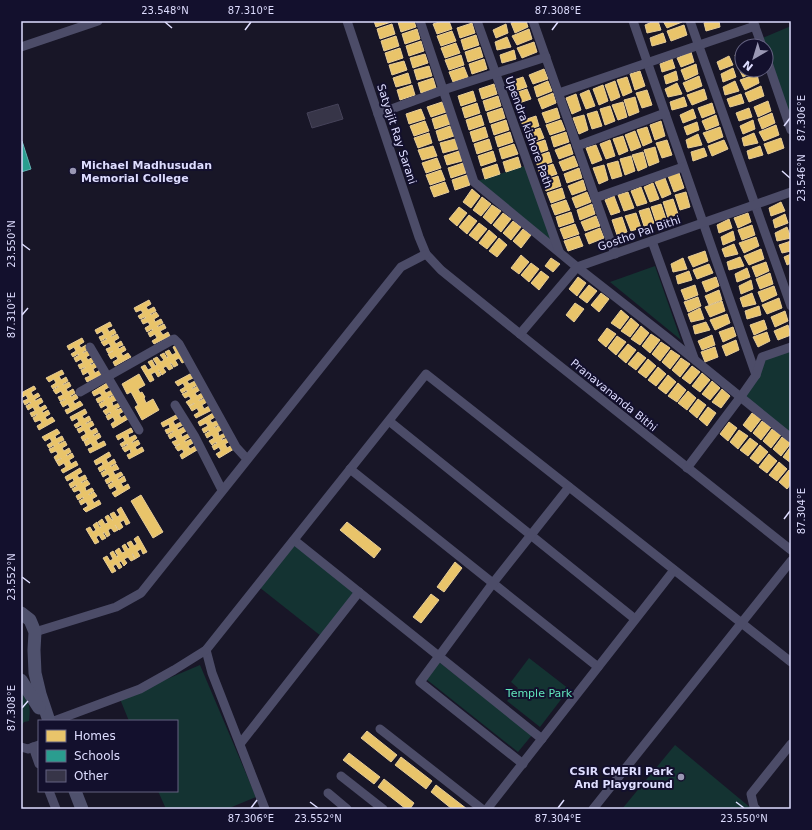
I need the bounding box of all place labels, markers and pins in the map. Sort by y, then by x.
place label: Michael Madhusudan Memorial College [81,159,212,185]
marker: Michael Madhusudan Memorial College [68,166,78,176]
place label: CSIR CMERI Park And Playground [570,765,674,791]
marker: CSIR CMERI Park And Playground [676,772,686,782]

